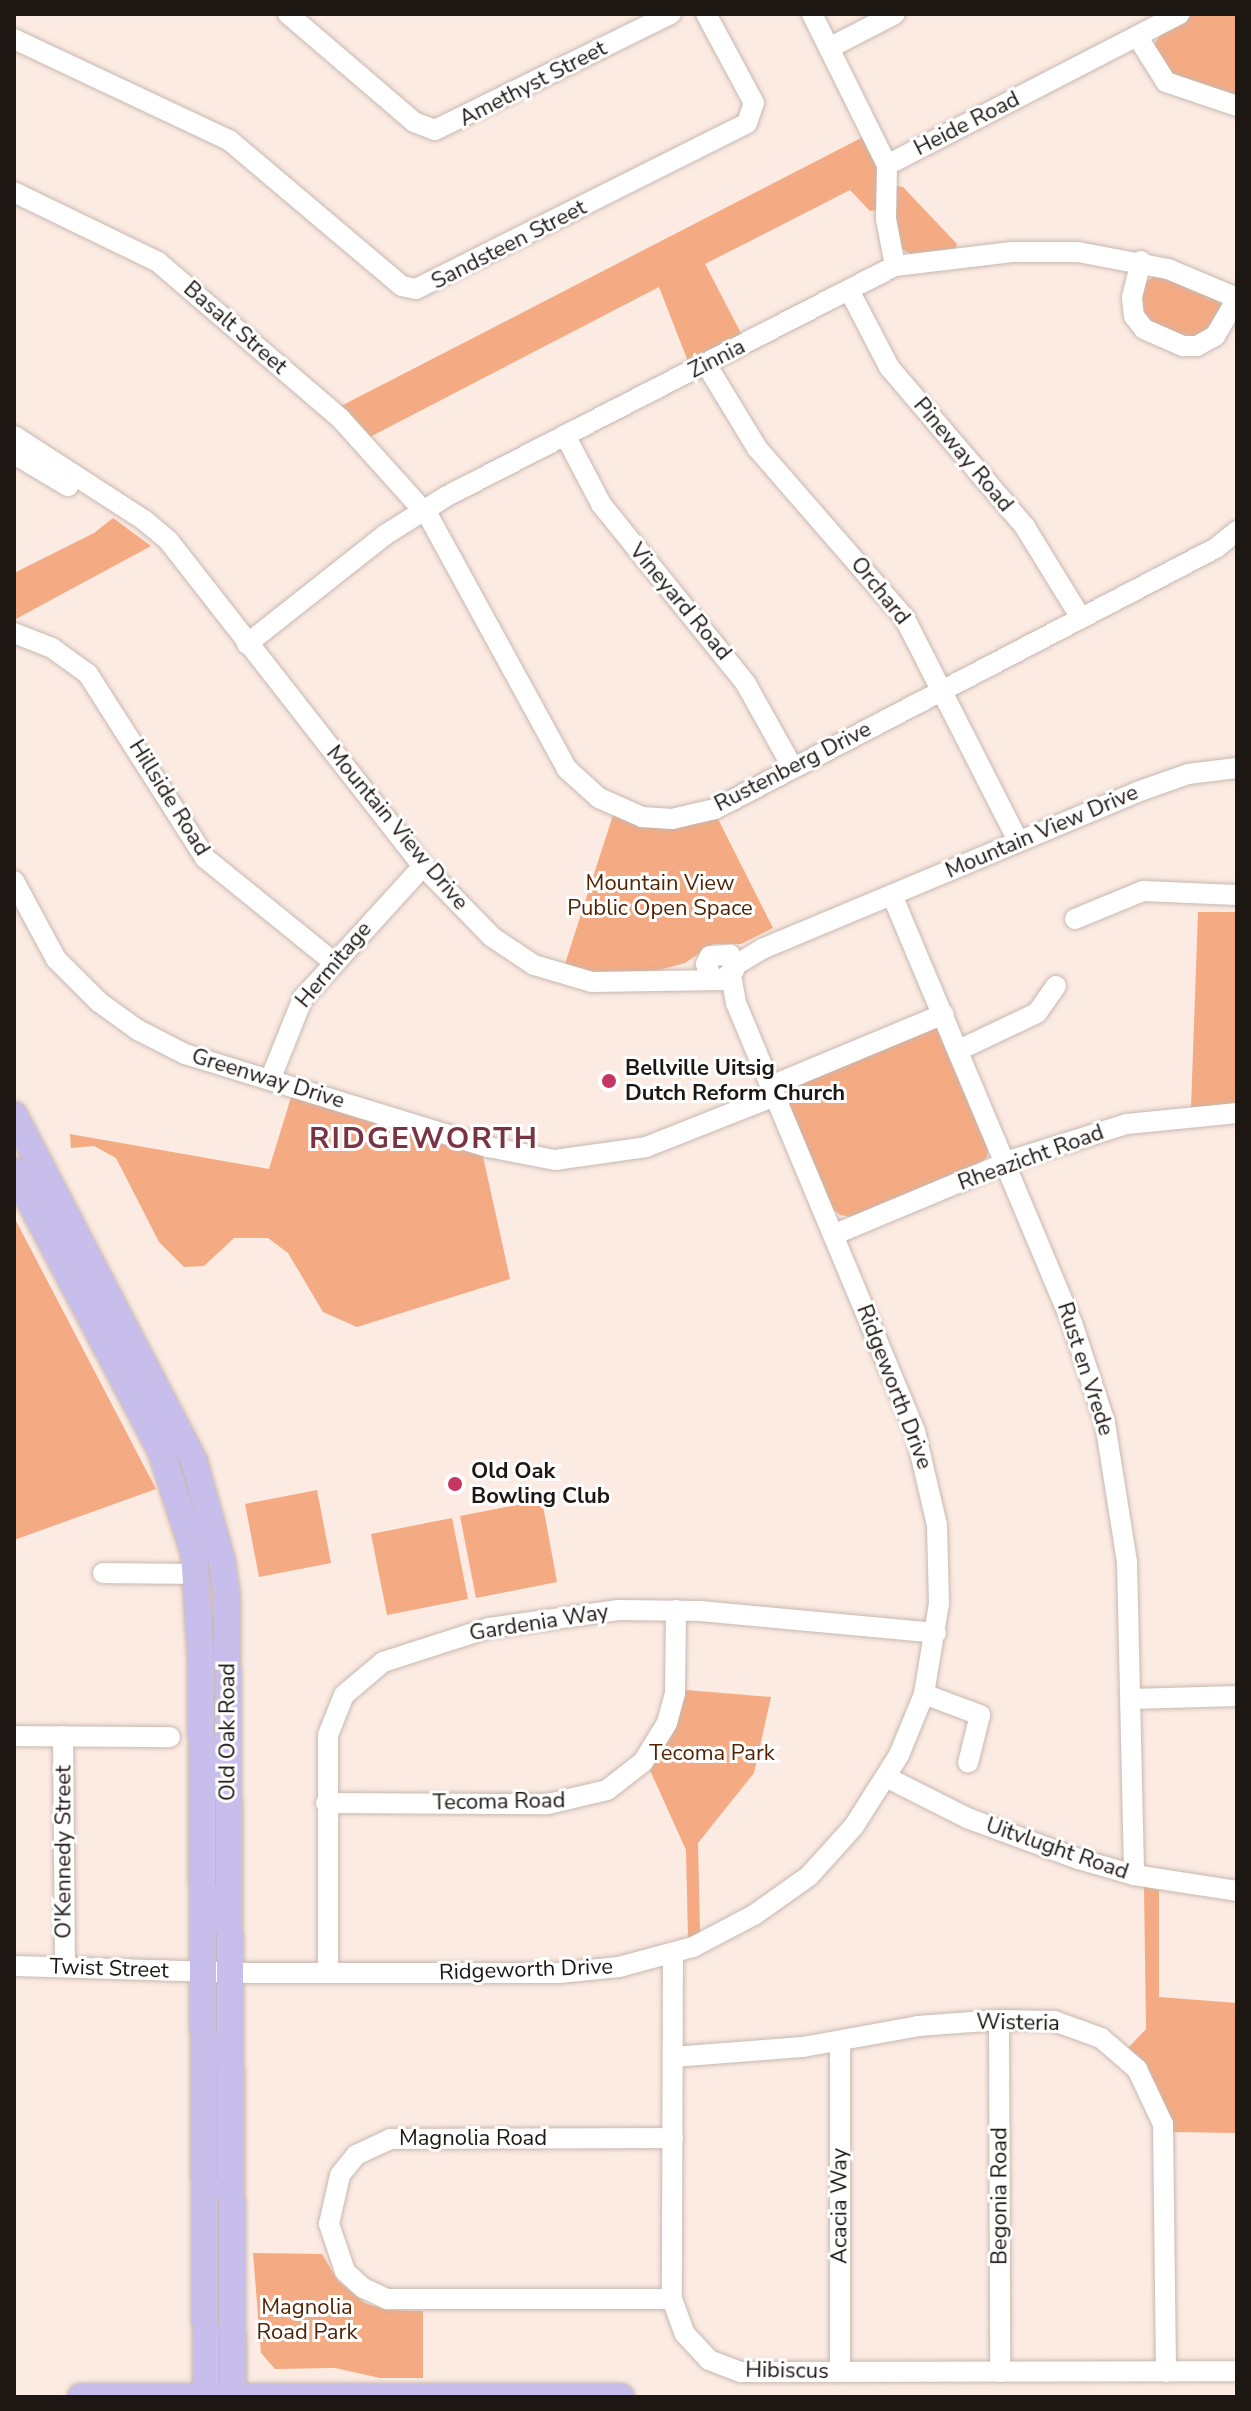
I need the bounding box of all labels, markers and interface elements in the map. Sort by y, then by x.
street label: Amethyst Street [455,36,611,132]
street label: Heide Road [910,86,1024,162]
street label: Sandsteen Street [427,195,591,295]
street label: Basalt Street [178,276,292,380]
street label: Zinnia [684,334,750,384]
street label: Pineway Road [908,392,1018,518]
street label: Vineyard Road [623,538,737,666]
street label: Orchard [845,552,915,630]
street label: Rustenberg Drive [710,716,876,818]
street label: Hillside Road [123,735,215,861]
street label: Mountain View Drive [320,740,474,916]
street label: Mountain View Drive [942,779,1142,885]
park label: Mountain View Public Open Space [567,870,753,922]
street label: Hermitage [290,917,378,1013]
street label: Greenway Drive [188,1043,348,1115]
place label: Bellville Uitsig Dutch Reform Church [625,1055,845,1106]
marker: Bellville Uitsig Dutch Reform Church [600,1072,618,1090]
street label: Rheazicht Road [955,1119,1107,1197]
district label: RIDGEWORTH [309,1121,539,1157]
street label: Rust en Vrede [1051,1299,1119,1439]
street label: Ridgeworth Drive [850,1301,938,1473]
place label: Old Oak Bowling Club [471,1458,610,1510]
marker: Old Oak Bowling Club [446,1475,464,1493]
street label: Gardenia Way [467,1599,611,1647]
street label: Old Oak Road [215,1663,241,1801]
park label: Tecoma Park [649,1741,775,1767]
street label: O'Kennedy Street [51,1765,77,1939]
street label: Tecoma Road [432,1788,566,1816]
street label: Uitvlught Road [982,1812,1132,1886]
street label: Twist Street [49,1954,169,1984]
street label: Ridgeworth Drive [439,1954,613,1986]
street label: Wisteria [976,2009,1060,2037]
street label: Magnolia Road [399,2126,547,2152]
street label: Begonia Road [987,2127,1013,2265]
street label: Acacia Way [827,2148,853,2264]
park label: Magnolia Road Park [257,2294,357,2346]
street label: Hibiscus [745,2357,829,2385]

